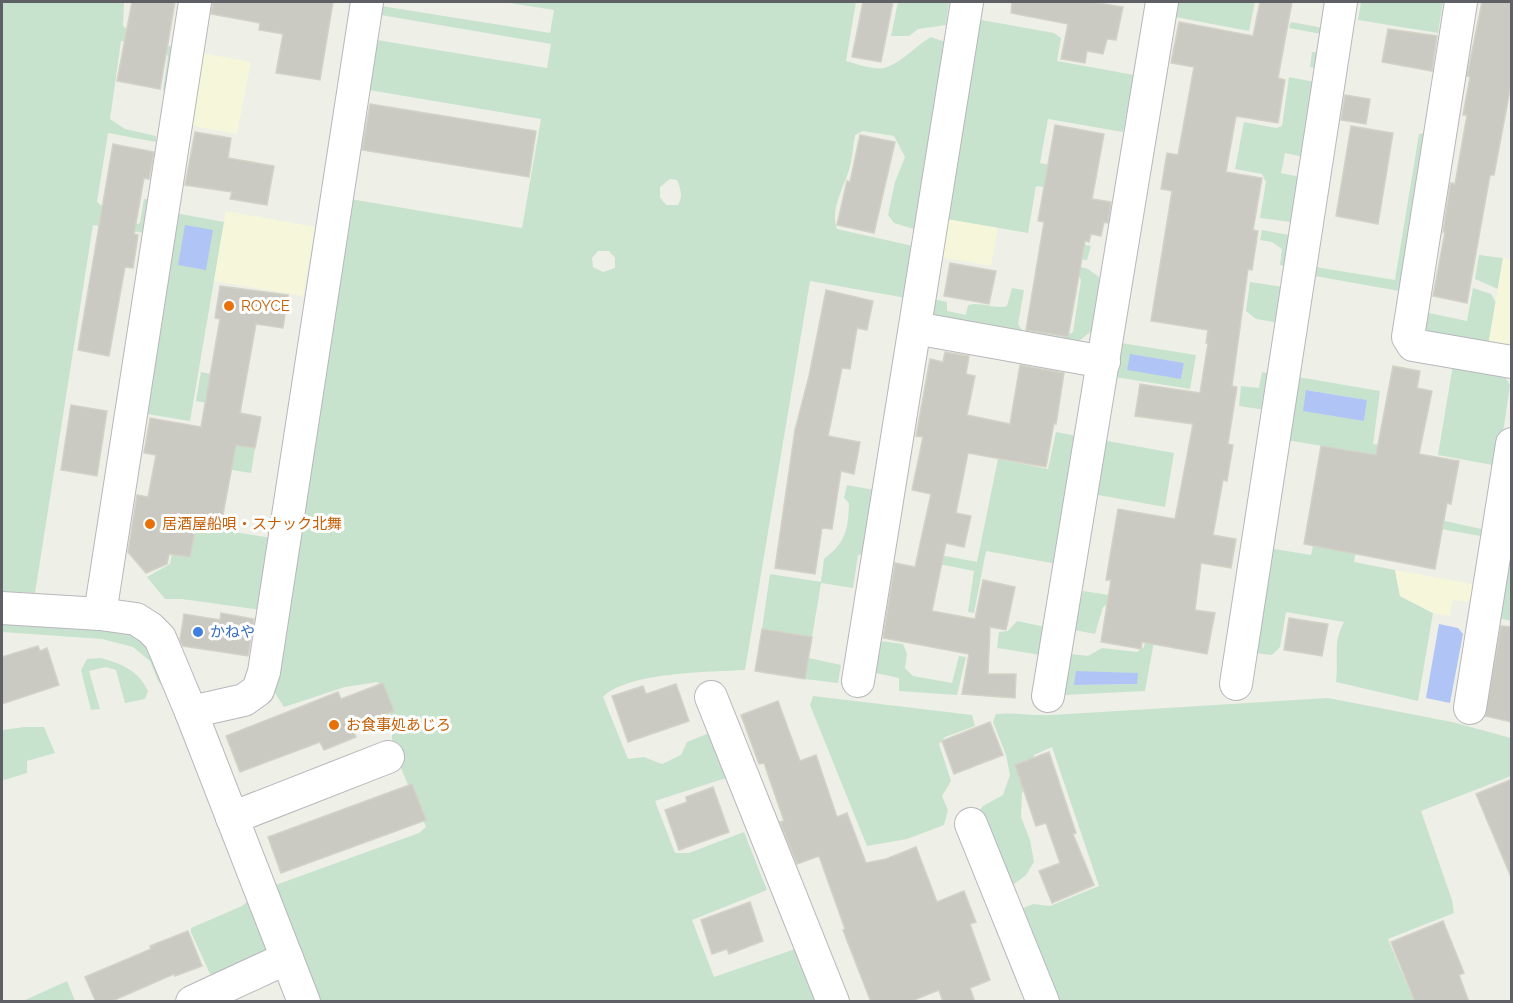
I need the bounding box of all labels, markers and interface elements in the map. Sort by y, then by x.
place label: ROYCE [241,297,290,315]
marker: ROYCE [222,299,236,313]
place label: 居酒屋船唄・スナック北舞 [162,515,342,533]
marker: 居酒屋船唄・スナック北舞 [143,517,157,531]
place label: かねや [210,623,255,641]
marker: かねや [191,625,205,639]
place label: お食事処あじろ [346,716,451,734]
marker: お食事処あじろ [327,718,341,732]

